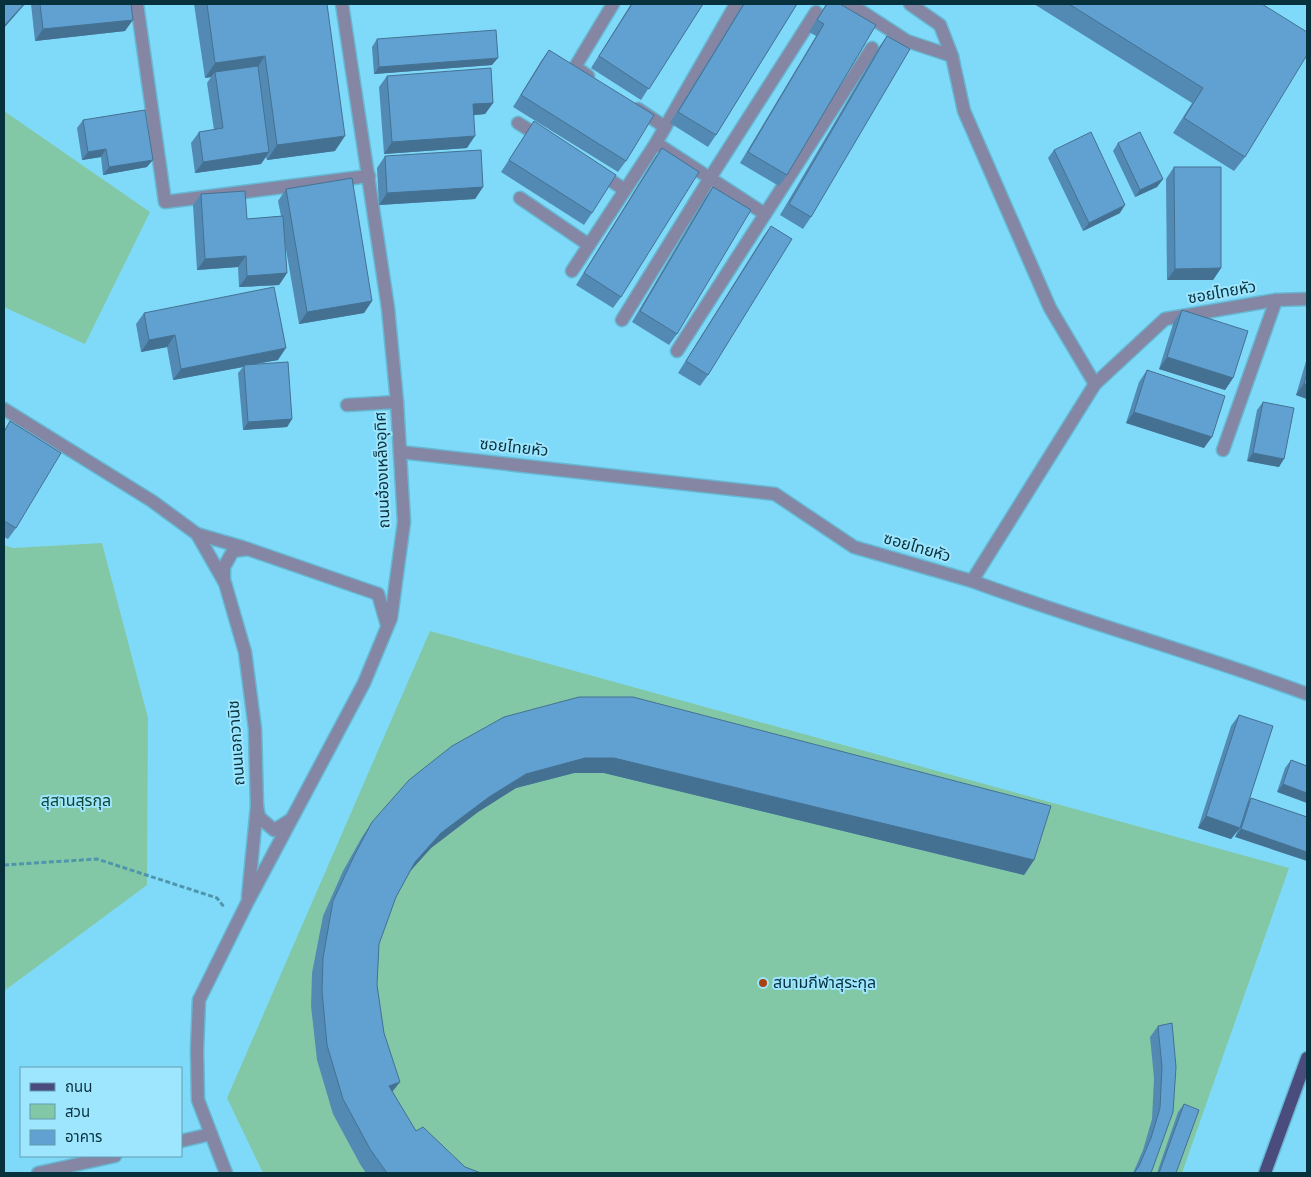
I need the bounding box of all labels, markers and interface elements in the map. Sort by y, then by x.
street label: ซอยไทยหัว [1186,278,1258,308]
street label: ถนนฮ๋องเหล็งอุทิศ [370,411,395,529]
street label: ซอยไทยหัว [479,435,549,461]
street label: ซอยไทยหัว [881,529,953,567]
street label: ถนนเอกวานิช [225,700,249,786]
park label: สุสานสุรกุล [41,792,111,811]
place label: สนามกีฬาสุระกุล [773,974,876,993]
marker: สนามกีฬาสุระกุล [757,977,769,989]
legend [20,1067,182,1157]
text: ถนน [65,1078,92,1097]
text: สวน [65,1103,90,1122]
text: อาคาร [65,1128,102,1147]

